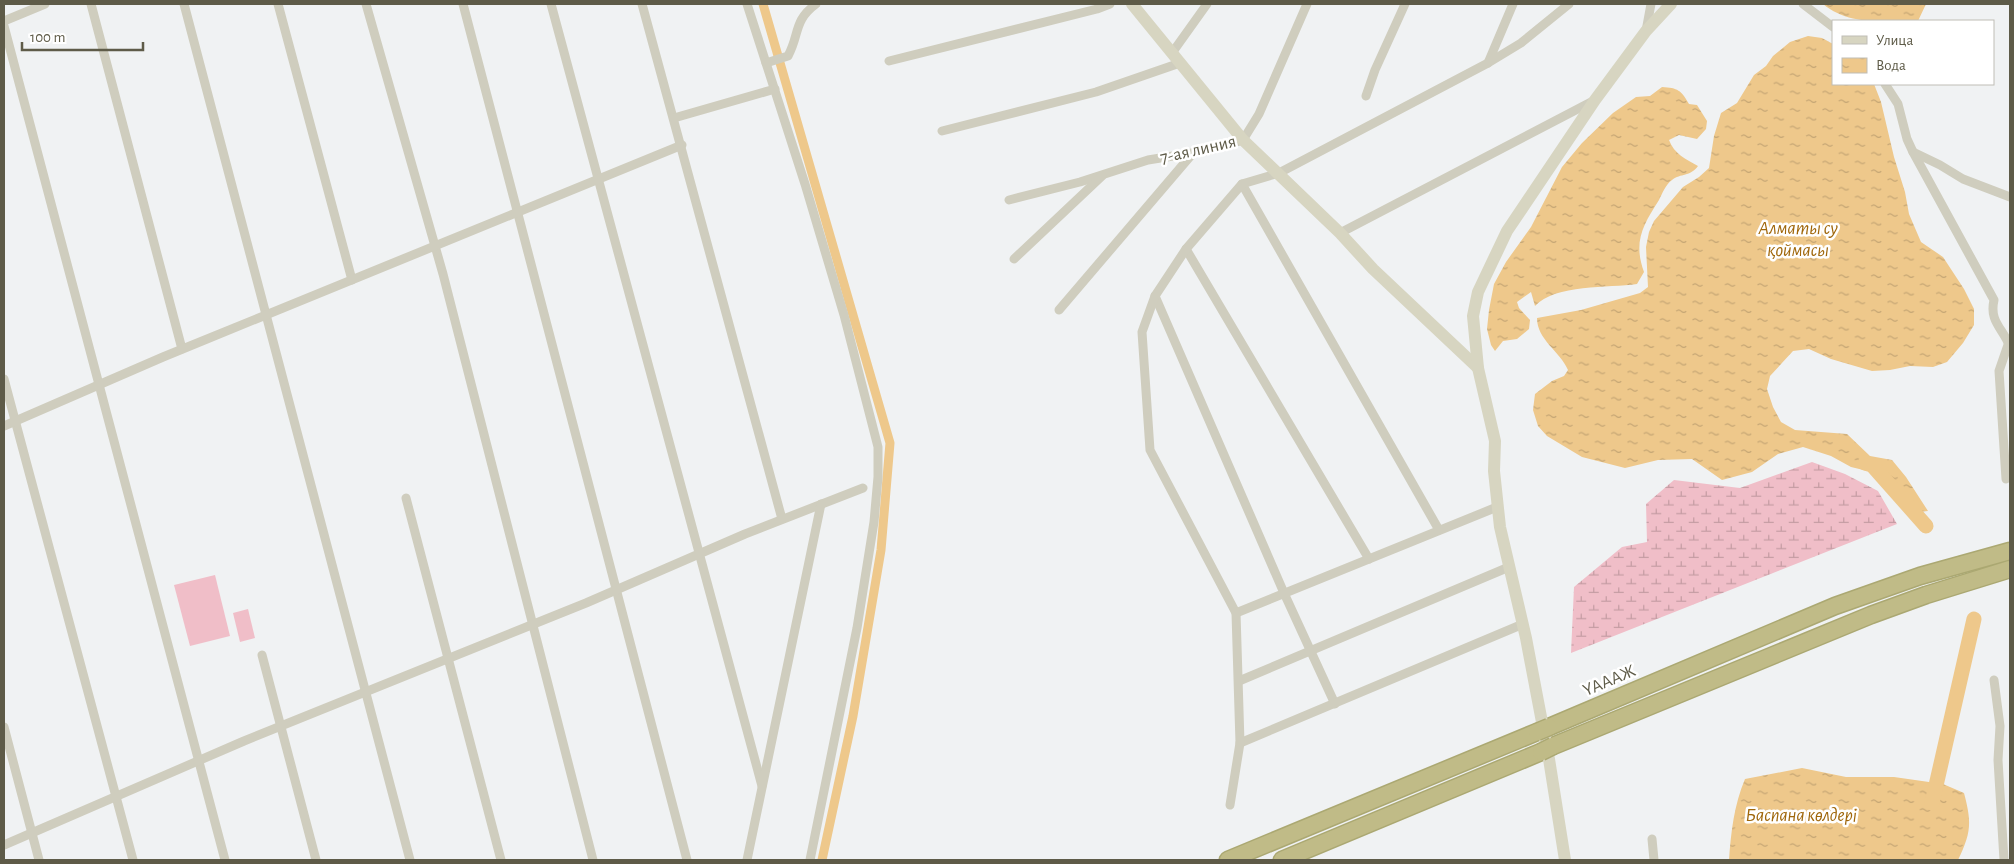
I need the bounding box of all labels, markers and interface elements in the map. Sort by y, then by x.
scale bar [22,20,144,52]
legend [1832,20,1994,85]
text: 100 m [30,30,65,45]
text: Улица [1876,33,1913,48]
text: Вода [1876,58,1906,73]
street label: 7-ая линия [1159,133,1238,167]
water label: Алматы су қоймасы [1757,219,1838,260]
street label: ҮАААЖ [1581,662,1638,700]
water label: Баспана көлдері [1745,806,1857,825]

